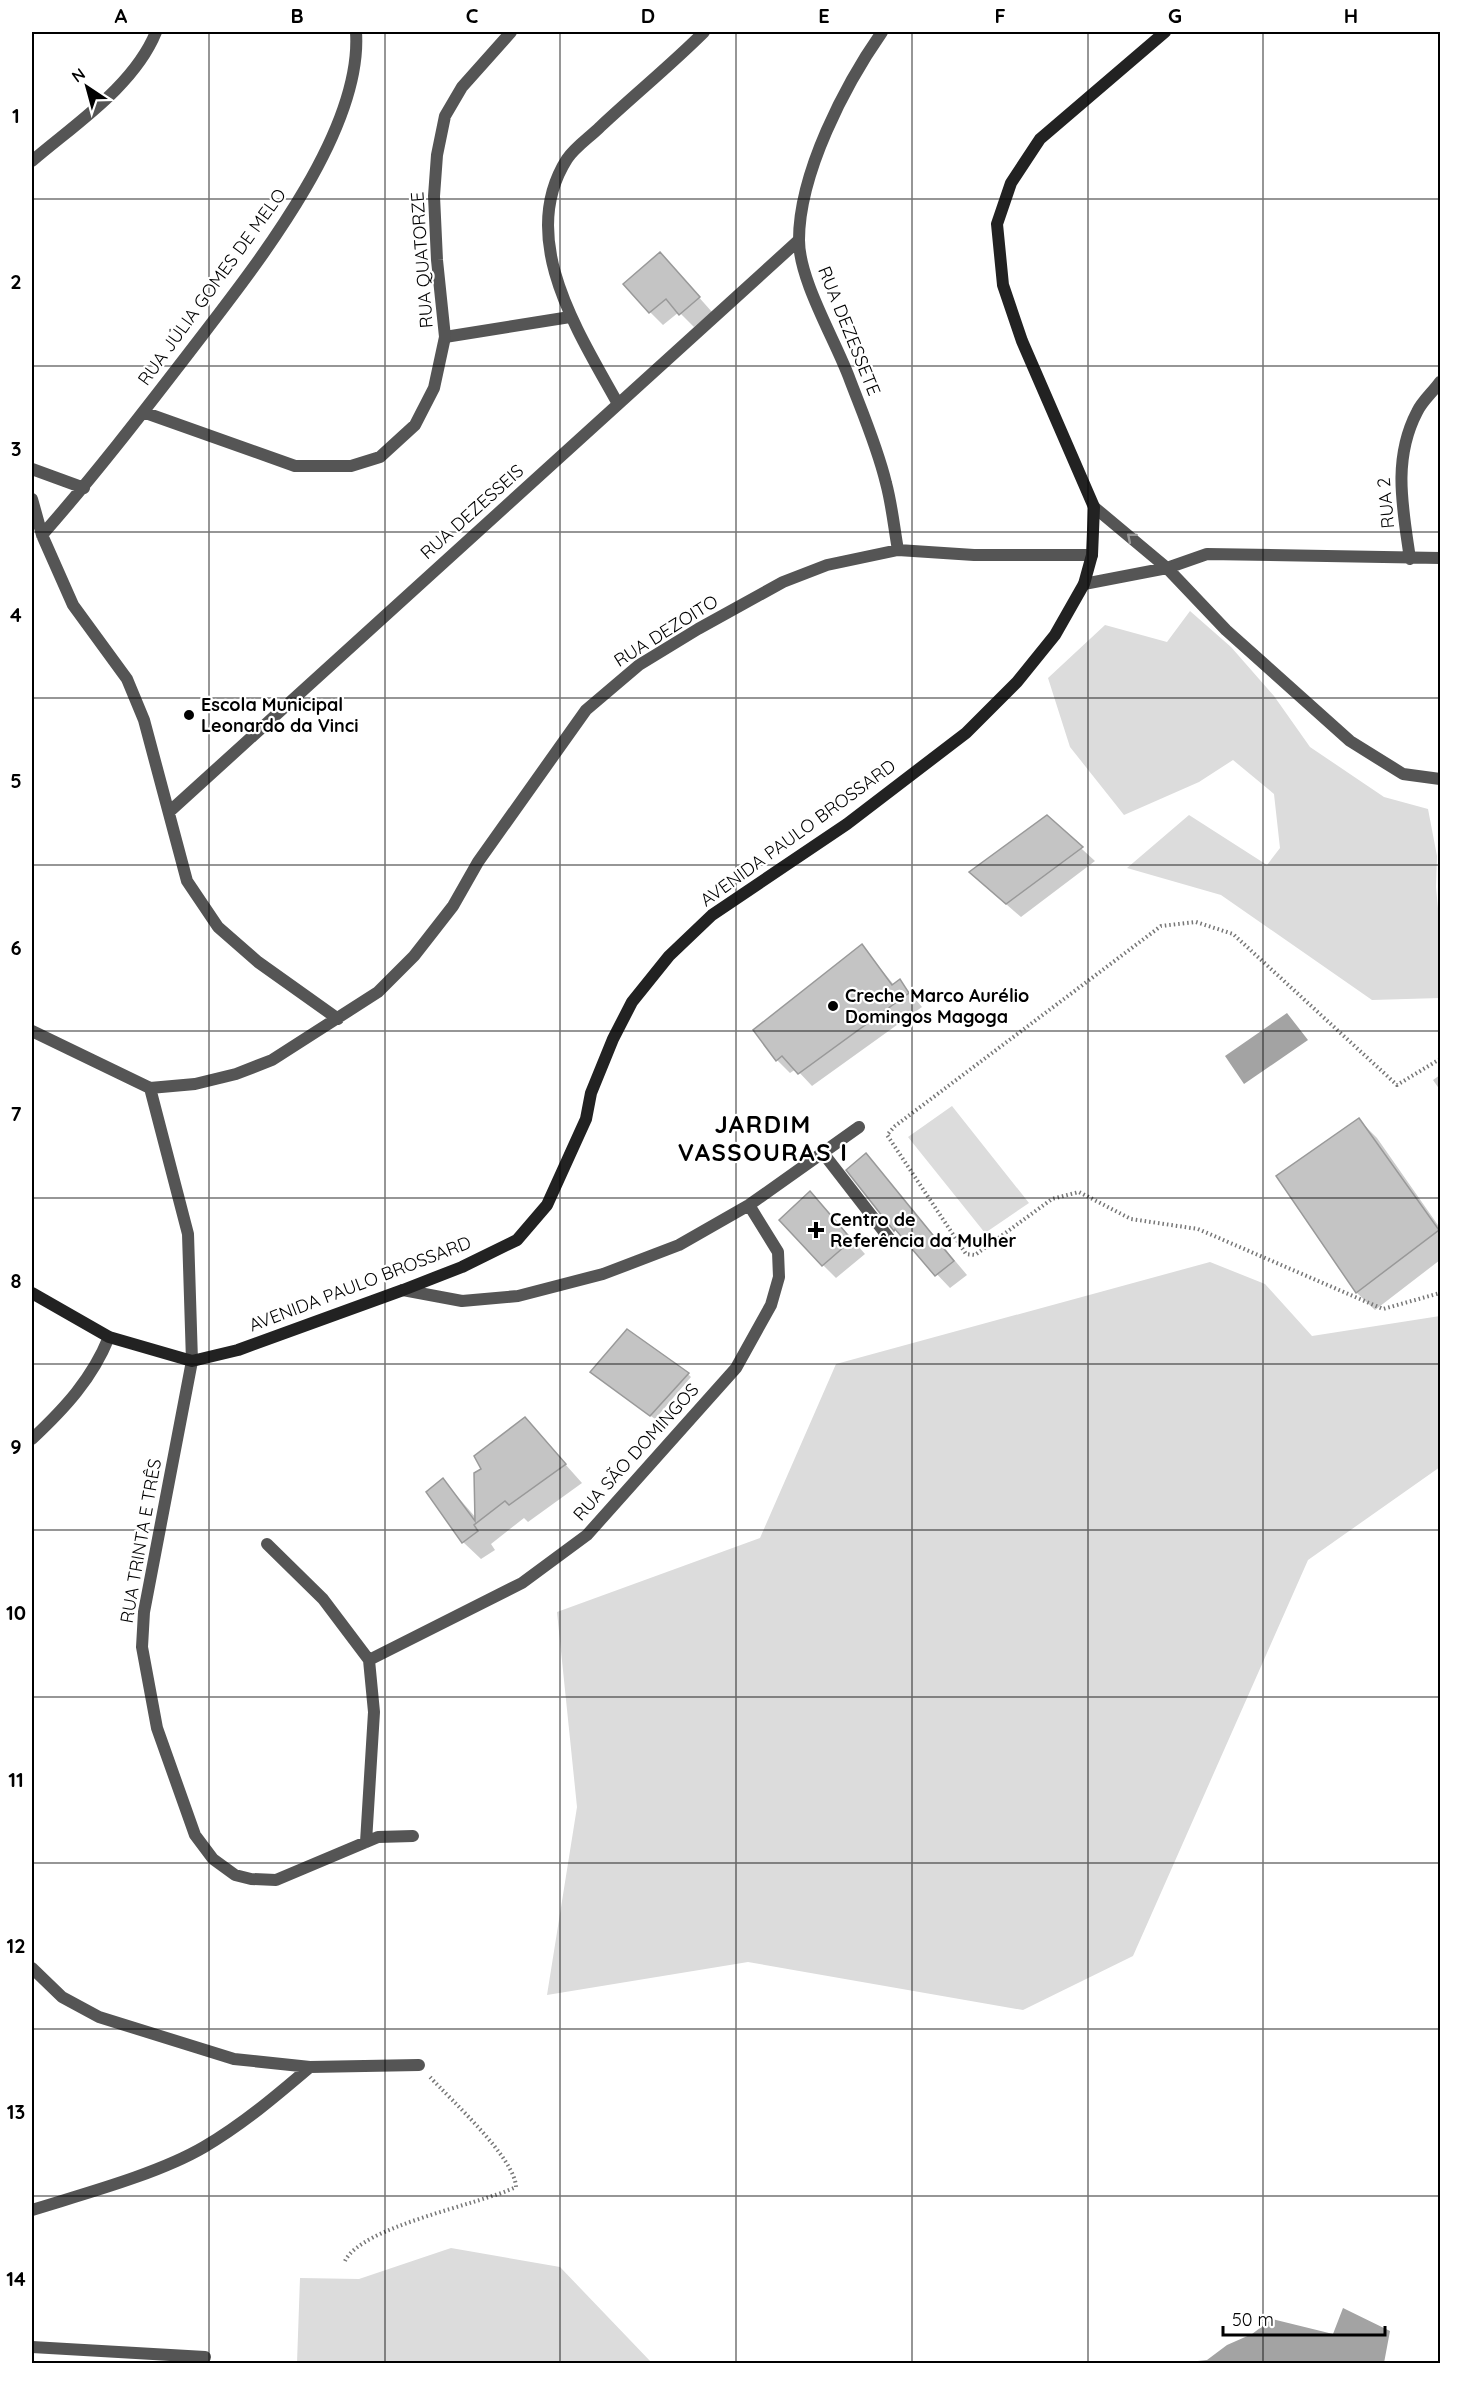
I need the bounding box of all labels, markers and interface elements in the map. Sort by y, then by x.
text: A [115,3,128,28]
text: B [290,3,304,28]
text: C [466,3,479,28]
text: D [641,3,655,28]
text: E [818,3,830,28]
text: F [994,3,1006,28]
text: G [1168,3,1182,28]
text: H [1344,3,1358,28]
north arrow [57,57,117,117]
text: N [68,63,89,86]
text: 1 [12,103,20,128]
street label: RUA JÚLIA GOMES DE MELO [132,184,291,390]
street label: RUA QUATORZE [405,191,438,329]
street label: RUA DEZESSETE [813,263,886,399]
text: 2 [10,269,22,294]
text: 3 [11,436,21,461]
street label: RUA DEZESSEIS [415,459,528,564]
street label: RUA 2 [1372,477,1399,530]
one-way arrow [1126,534,1137,545]
street label: RUA DEZOITO [609,589,722,672]
text: 4 [10,602,22,627]
place label: Escola Municipal Leonardo da Vinci [201,693,358,737]
marker: Escola Municipal Leonardo da Vinci [182,708,196,722]
street label: AVENIDA PAULO BROSSARD [696,754,900,911]
text: 5 [10,768,22,793]
text: 6 [10,935,22,960]
place label: Creche Marco Aurélio Domingos Magoga [845,984,1029,1028]
marker: Creche Marco Aurélio Domingos Magoga [826,999,840,1013]
text: 7 [11,1101,22,1126]
district label: JARDIM VASSOURAS I [678,1109,848,1167]
place label: Centro de Referência da Mulher [830,1208,1017,1252]
marker: Centro de Referência da Mulher [807,1221,825,1239]
street label: AVENIDA PAULO BROSSARD [246,1231,474,1337]
text: 8 [11,1268,22,1293]
street label: RUA SÃO DOMINGOS [568,1378,703,1525]
text: 9 [10,1434,22,1459]
street label: RUA TRINTA E TRÊS [115,1457,166,1625]
text: 10 [6,1600,26,1625]
text: 11 [8,1767,24,1792]
text: 12 [6,1933,26,1958]
text: 13 [7,2099,25,2124]
text: 14 [6,2266,26,2291]
scale bar [1223,2299,1385,2337]
text: 50 m [1232,2308,1274,2331]

